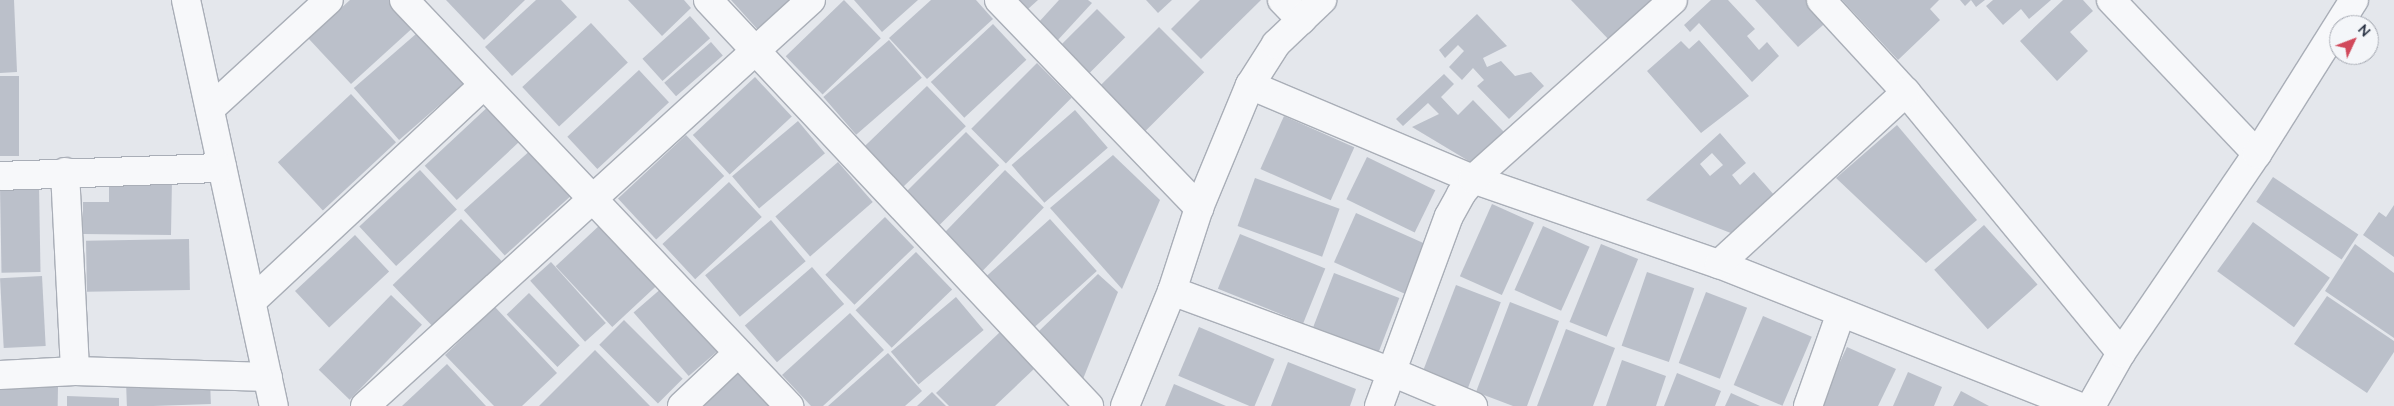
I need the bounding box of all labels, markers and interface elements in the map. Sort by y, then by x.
north arrow [2329,15,2379,65]
text: N [2354,20,2374,40]

